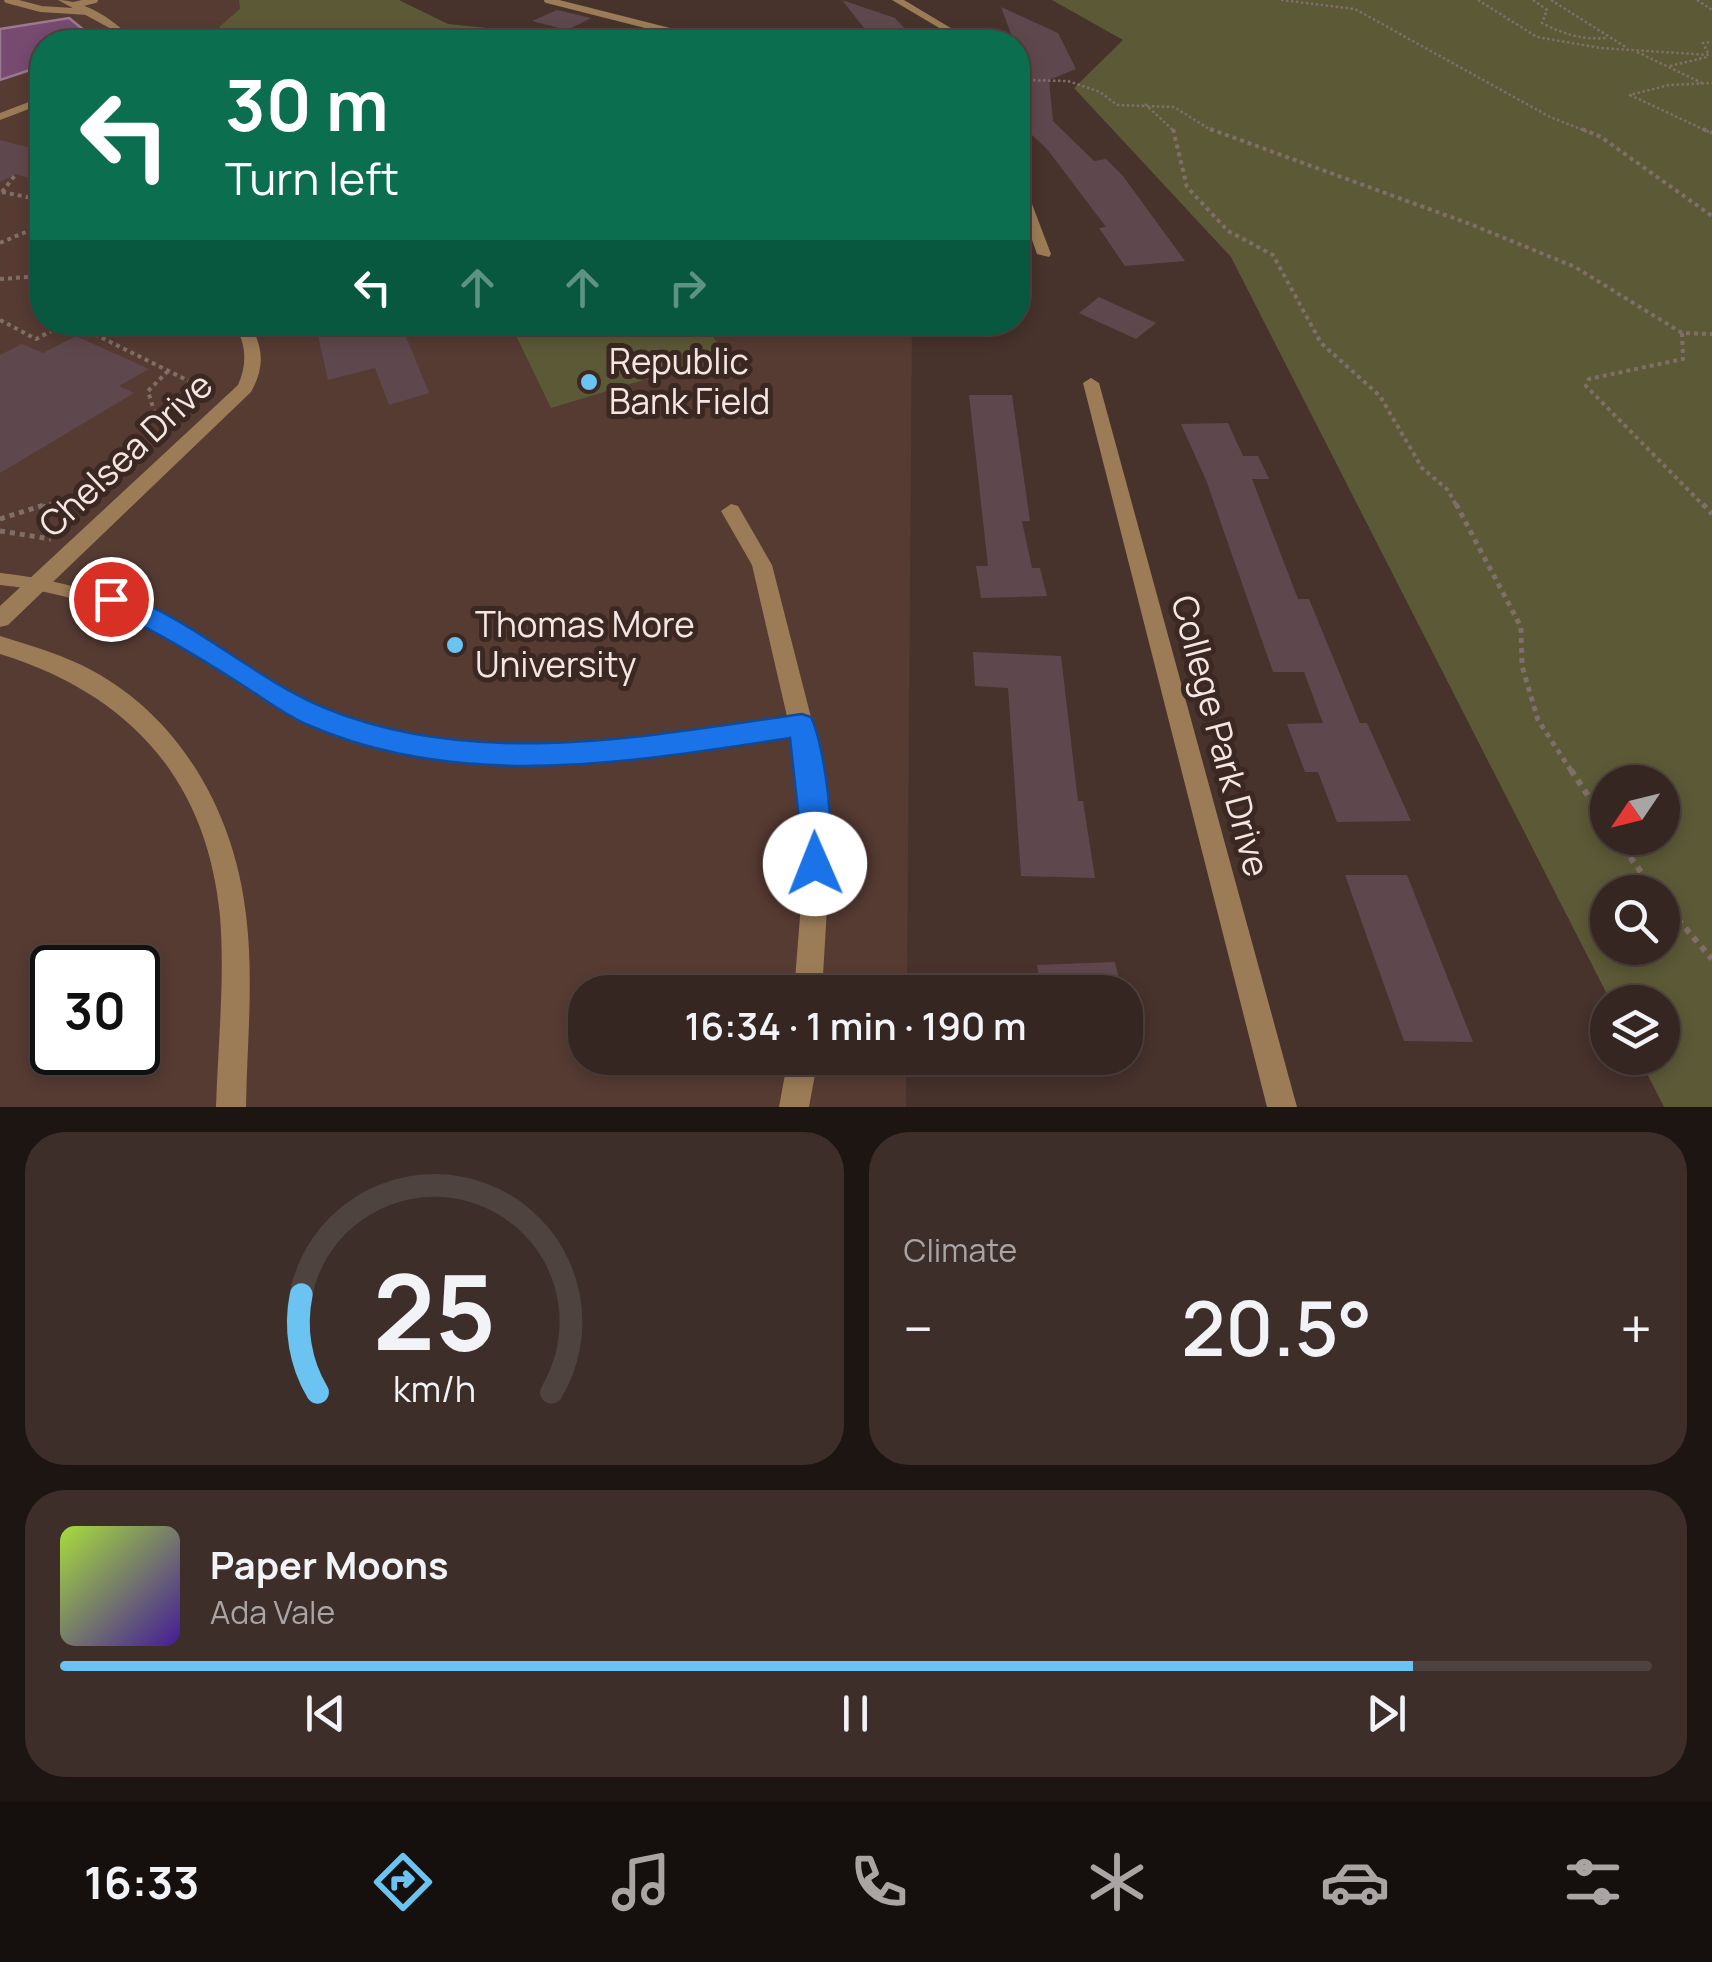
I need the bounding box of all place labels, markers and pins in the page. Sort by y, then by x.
place label: Republic Bank Field [609,337,770,425]
marker: Republic Bank Field [578,371,600,393]
pin [69,557,154,642]
place label: Thomas More University [475,600,695,688]
marker: Thomas More University [444,634,466,656]

